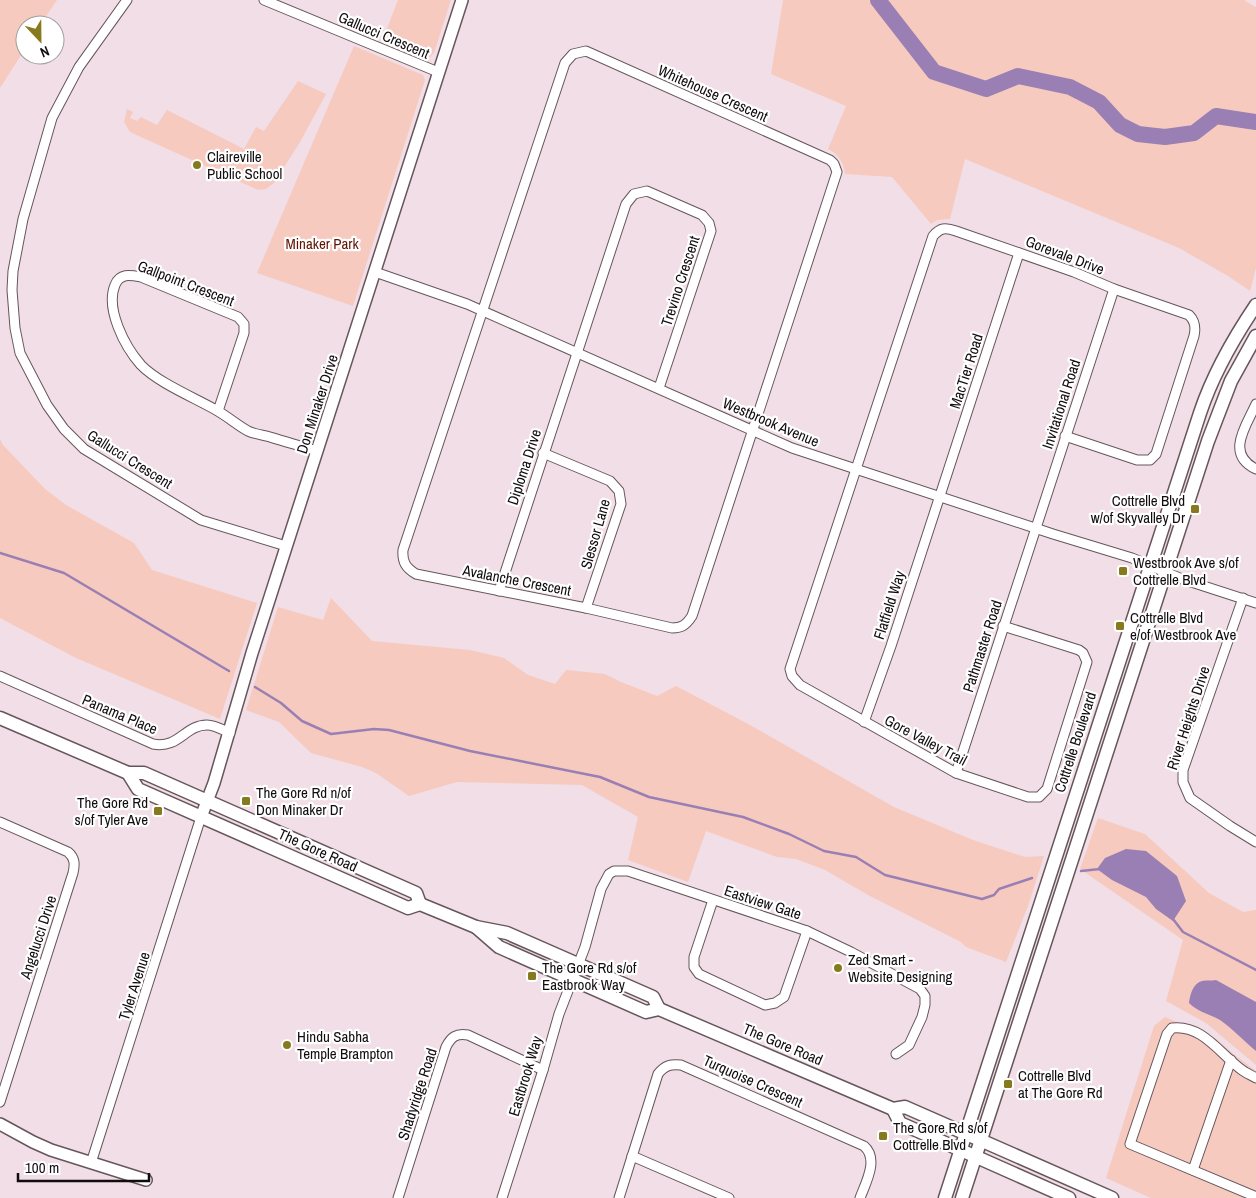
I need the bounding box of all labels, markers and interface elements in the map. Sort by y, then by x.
street label: Gallucci Crescent [335,6,433,64]
north arrow [15,15,65,65]
text: N [38,42,52,62]
street label: Whitehouse Crescent [655,59,772,127]
place label: Claireville Public School [207,146,282,184]
marker: Claireville Public School [191,159,203,171]
street label: Gorevale Drive [1023,230,1108,280]
park label: Minaker Park [285,233,359,254]
street label: Trevino Crescent [656,233,705,329]
street label: Gallpoint Crescent [135,255,238,311]
street label: MacTier Road [944,331,988,411]
street label: Don Minaker Drive [291,352,343,456]
street label: Invitational Road [1037,357,1085,451]
street label: Westbrook Avenue [720,392,823,452]
street label: Gallucci Crescent [83,424,177,494]
street label: Diploma Drive [502,426,546,508]
place label: Cottrelle Blvd w/of Skyvalley Dr [1091,490,1185,528]
street label: Slessor Lane [575,496,615,571]
marker: Cottrelle Blvd w/of Skyvalley Dr [1189,503,1201,515]
place label: Westbrook Ave s/of Cottrelle Blvd [1133,552,1239,590]
street label: Avalanche Crescent [460,559,573,601]
marker: Westbrook Ave s/of Cottrelle Blvd [1117,565,1129,577]
street label: Flatfield Way [868,567,910,642]
street label: Pathmaster Road [957,597,1007,695]
place label: Cottrelle Blvd e/of Westbrook Ave [1130,607,1236,645]
marker: Cottrelle Blvd e/of Westbrook Ave [1114,620,1126,632]
street label: River Heights Drive [1161,663,1215,773]
street label: Panama Place [79,689,161,739]
street label: Cottrelle Boulevard [1049,689,1101,795]
street label: Gore Valley Trail [881,709,971,771]
place label: The Gore Rd n/of Don Minaker Dr [256,782,352,820]
place label: The Gore Rd s/of Tyler Ave [75,792,148,830]
marker: The Gore Rd n/of Don Minaker Dr [240,795,252,807]
marker: The Gore Rd s/of Tyler Ave [152,805,164,817]
street label: The Gore Road [275,823,361,877]
street label: Eastview Gate [722,880,804,924]
street label: Angelucci Drive [14,892,61,982]
street label: Tyler Avenue [113,949,155,1023]
place label: Zed Smart - Website Designing [848,949,953,987]
place label: The Gore Rd s/of Eastbrook Way [542,957,637,995]
marker: Zed Smart - Website Designing [832,962,844,974]
marker: The Gore Rd s/of Eastbrook Way [526,970,538,982]
street label: The Gore Road [740,1018,826,1070]
place label: Hindu Sabha Temple Brampton [297,1026,393,1064]
street label: Eastbrook Way [503,1032,547,1119]
marker: Hindu Sabha Temple Brampton [281,1039,293,1051]
street label: Shadyridge Road [392,1045,442,1143]
street label: Turquoise Crescent [700,1050,807,1113]
place label: Cottrelle Blvd at The Gore Rd [1018,1065,1103,1103]
marker: Cottrelle Blvd at The Gore Rd [1002,1078,1014,1090]
place label: The Gore Rd s/of Cottrelle Blvd [893,1117,988,1155]
marker: The Gore Rd s/of Cottrelle Blvd [877,1130,889,1142]
scale bar [18,1150,149,1182]
text: 100 m [25,1157,59,1178]

